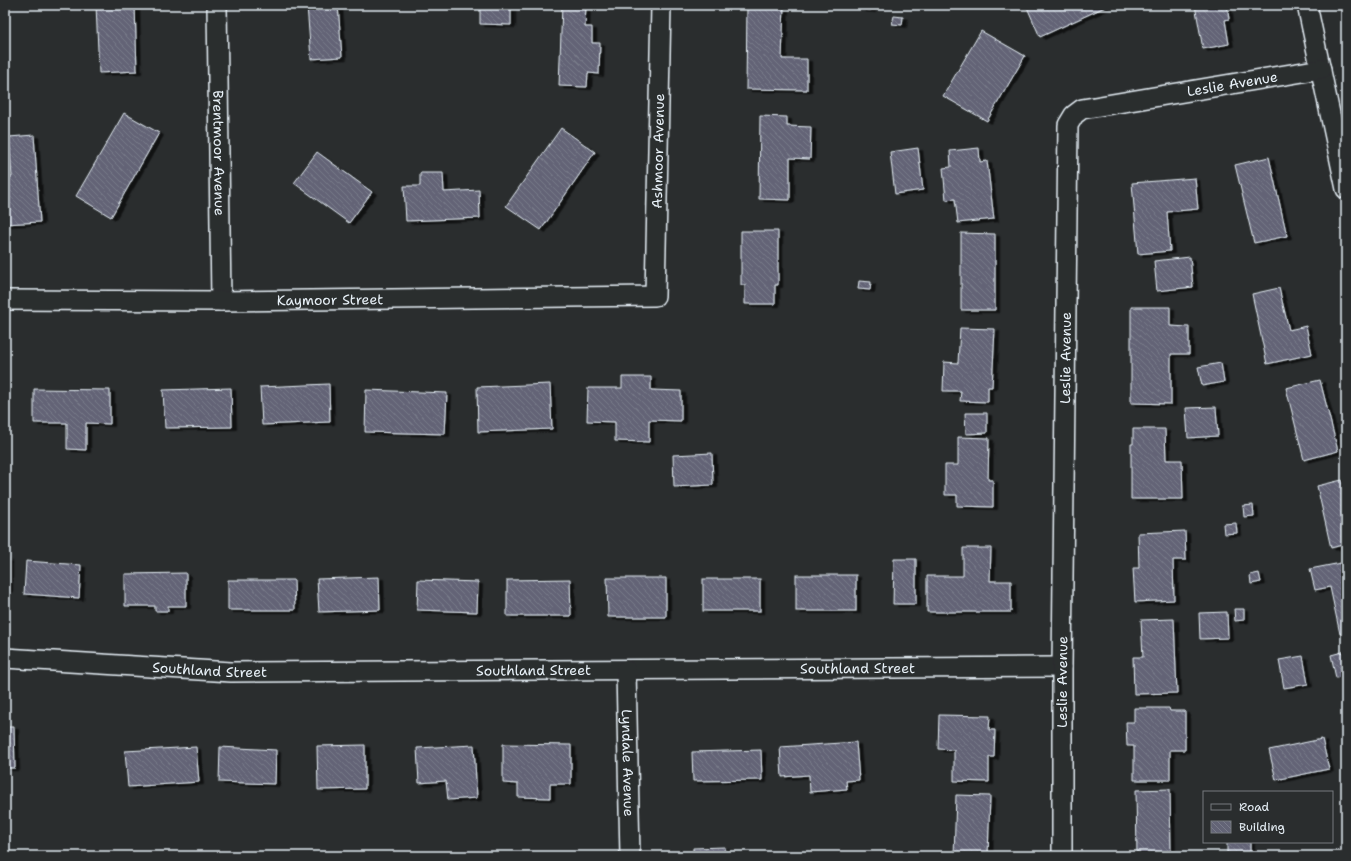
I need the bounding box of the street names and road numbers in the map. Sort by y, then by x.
street label: Leslie Avenue [1185,67,1279,100]
street label: Brentmoor Avenue [209,90,229,216]
street label: Ashmoor Avenue [648,93,668,209]
street label: Kaymoor Street [277,290,383,309]
street label: Leslie Avenue [1056,312,1075,404]
street label: Leslie Avenue [1053,636,1071,728]
street label: Southland Street [152,658,267,681]
street label: Southland Street [800,659,915,678]
street label: Southland Street [476,661,591,680]
street label: Lyndale Avenue [618,709,638,817]

